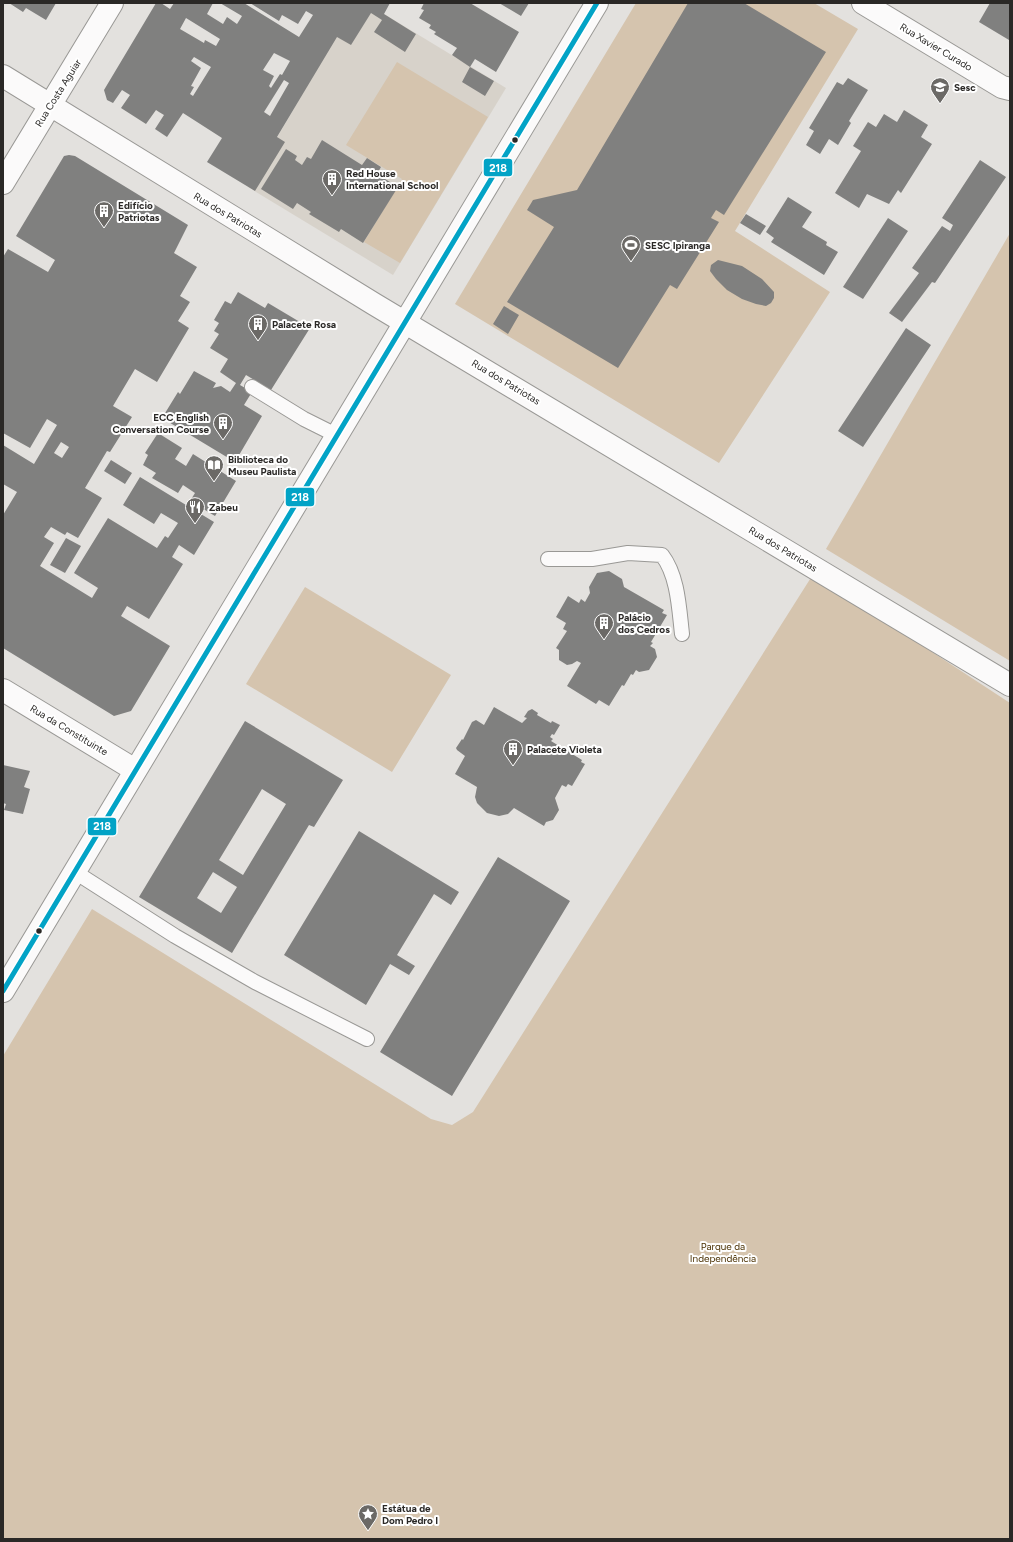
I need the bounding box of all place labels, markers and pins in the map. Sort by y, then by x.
school or university icon: Sesc [929,76,951,104]
place label: Sesc [954,81,976,94]
unlabelled marker [510,135,520,145]
place label: Red House International School [346,167,438,192]
building icon: Red House International School [321,168,343,196]
place label: Edifício Patriotas [118,199,160,224]
building icon: Edifício Patriotas [93,200,115,228]
sports icon: SESC Ipiranga [620,234,642,262]
place label: SESC Ipiranga [645,239,710,252]
building icon: Palacete Rosa [247,313,269,341]
place label: Palacete Rosa [272,318,336,331]
place label: ECC English Conversation Course [112,411,209,436]
building icon: ECC English Conversation Course [212,412,234,440]
place label: Biblioteca do Museu Paulista [228,453,296,478]
library icon: Biblioteca do Museu Paulista [203,454,225,482]
restaurant icon: Zabeu [184,496,206,524]
place label: Zabeu [209,501,238,514]
place label: Palácio dos Cedros [618,611,670,636]
building icon: Palácio dos Cedros [593,612,615,640]
building icon: Palacete Violeta [502,738,524,766]
place label: Palacete Violeta [527,743,602,756]
unlabelled marker [34,926,44,936]
place label: Estátua de Dom Pedro I [382,1502,438,1527]
place icon: Estátua de Dom Pedro I [357,1503,379,1531]

